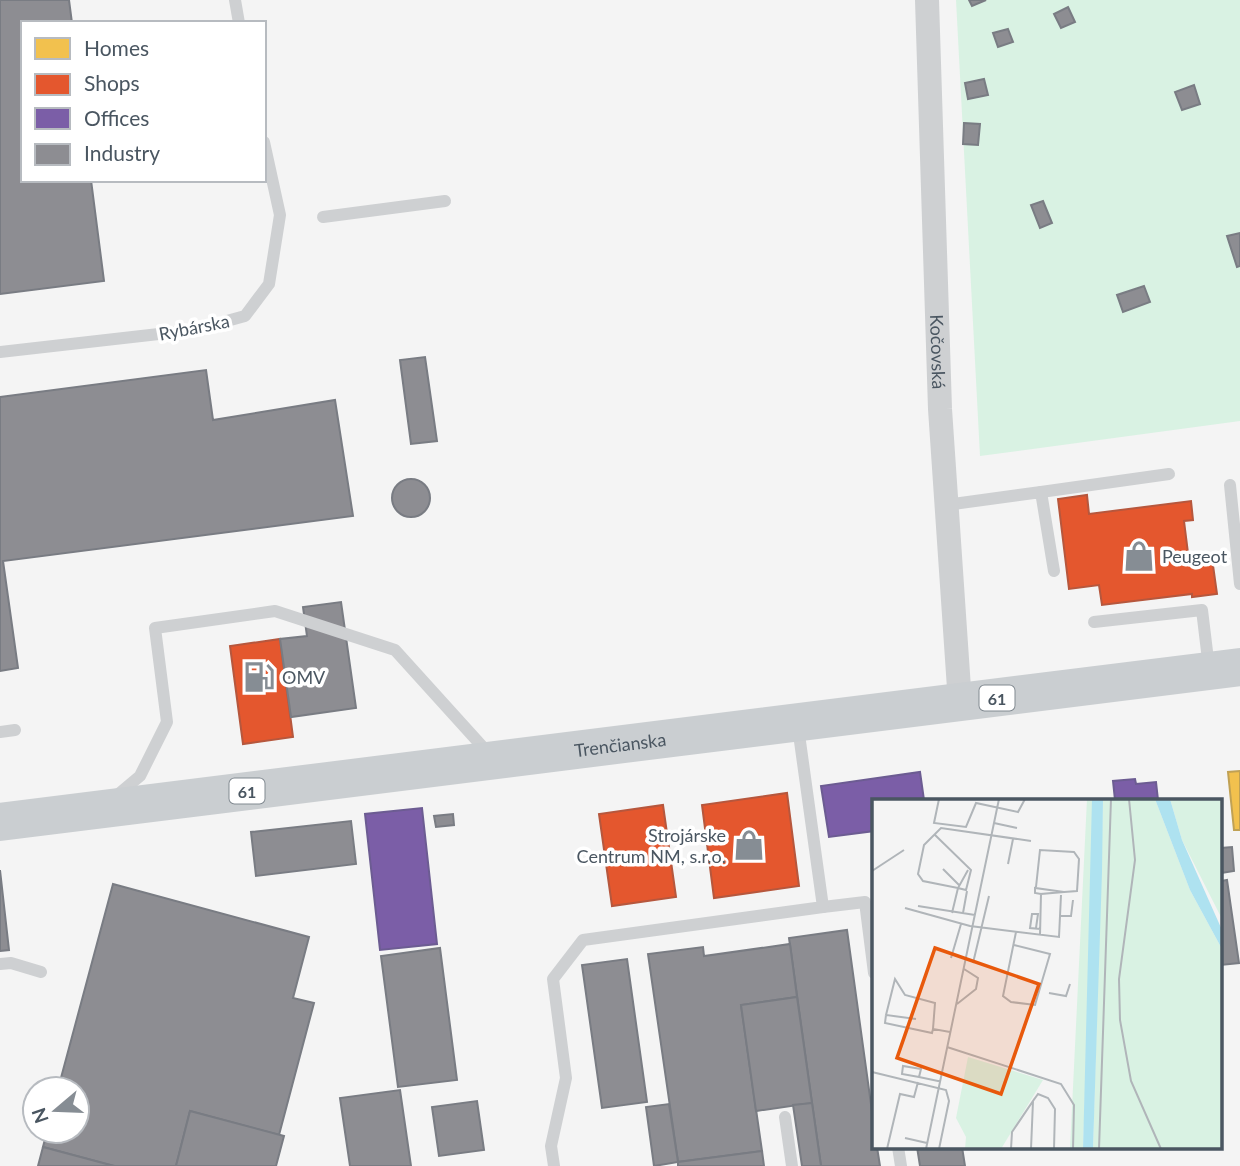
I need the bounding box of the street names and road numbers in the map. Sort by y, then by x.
street label: Rybárska [157,309,231,345]
street label: Kočovská [926,314,950,390]
road number: 61 [979,685,1014,710]
street label: Trenčianska [573,728,667,761]
road number: 61 [230,778,264,804]

